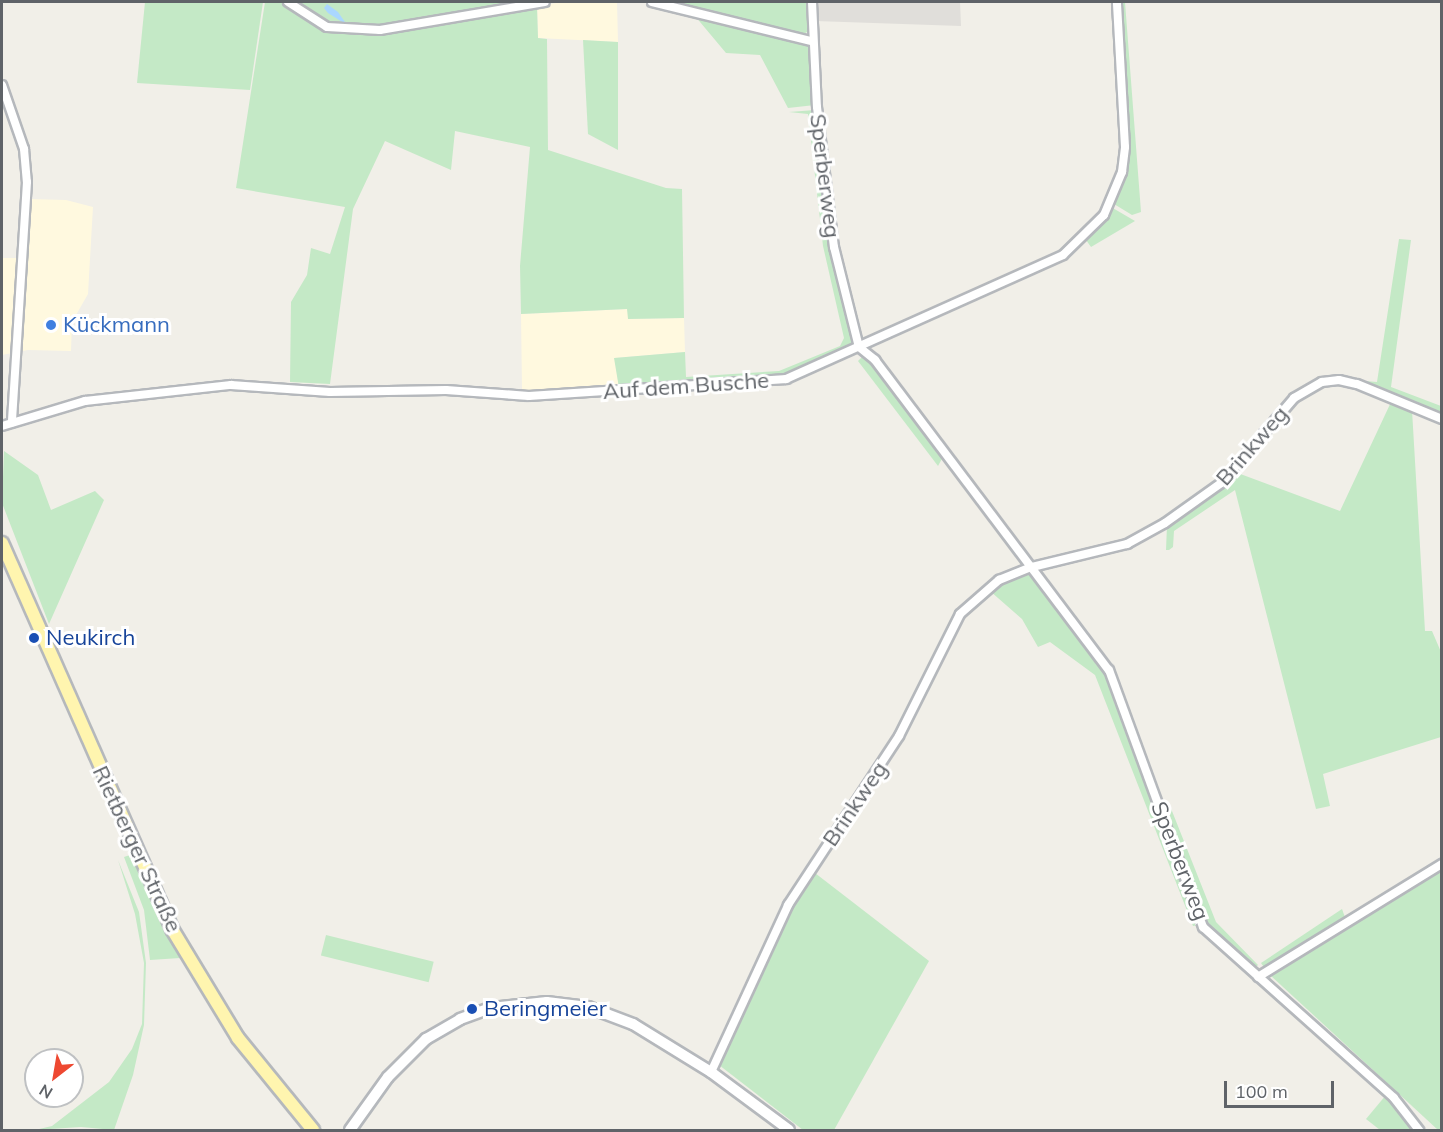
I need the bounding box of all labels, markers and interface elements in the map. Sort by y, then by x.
street label: Sperberweg [804,112,846,240]
place label: Kückmann [63,312,170,338]
marker: Kückmann [44,318,58,332]
street label: Auf dem Busche [602,367,770,405]
street label: Brinkweg [1210,401,1294,491]
place label: Neukirch [46,625,135,651]
marker: Neukirch [27,631,41,645]
street label: Brinkweg [817,757,893,851]
street label: Rietberger Straße [87,762,187,936]
street label: Sperberweg [1145,798,1215,924]
place label: Beringmeier [484,996,607,1022]
marker: Beringmeier [465,1002,479,1016]
north arrow [24,1048,84,1108]
scale bar [1227,1069,1336,1107]
text: N [35,1080,56,1103]
text: 100 m [1235,1080,1288,1103]

